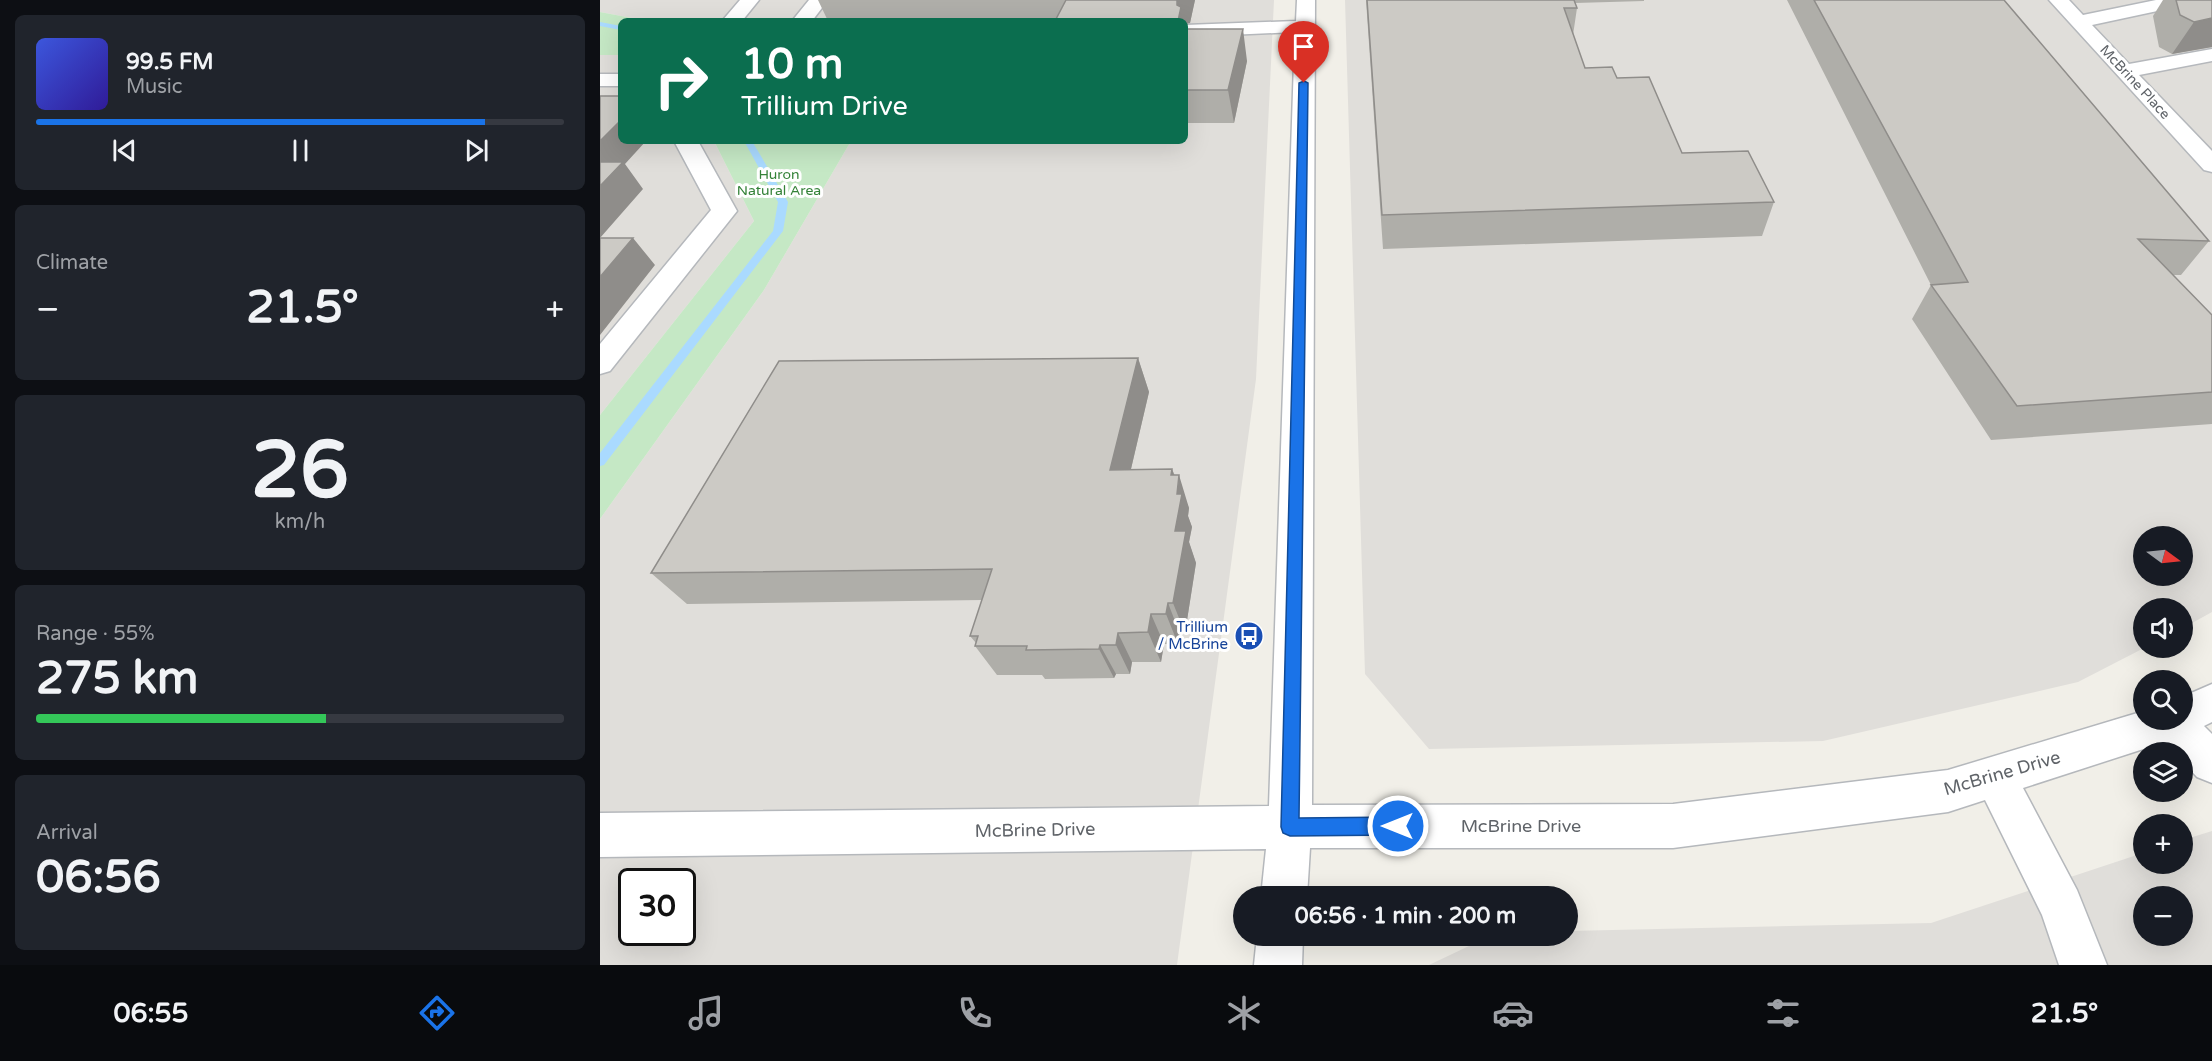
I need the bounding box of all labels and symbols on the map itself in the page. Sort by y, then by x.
pin [1278,21,1329,83]
street label: McBrine Place [2096,41,2174,123]
park label: Huron Natural Area [737,166,821,199]
north arrow [2133,526,2193,586]
place label: Trillium / McBrine [1158,618,1228,653]
bus stop icon: Trillium / McBrine [1233,620,1265,652]
street label: McBrine Drive [1941,746,2063,800]
position arrow [1366,794,1430,858]
street label: McBrine Drive [1461,815,1581,837]
street label: McBrine Drive [975,818,1095,842]
speed limit sign: 30 [618,868,696,946]

